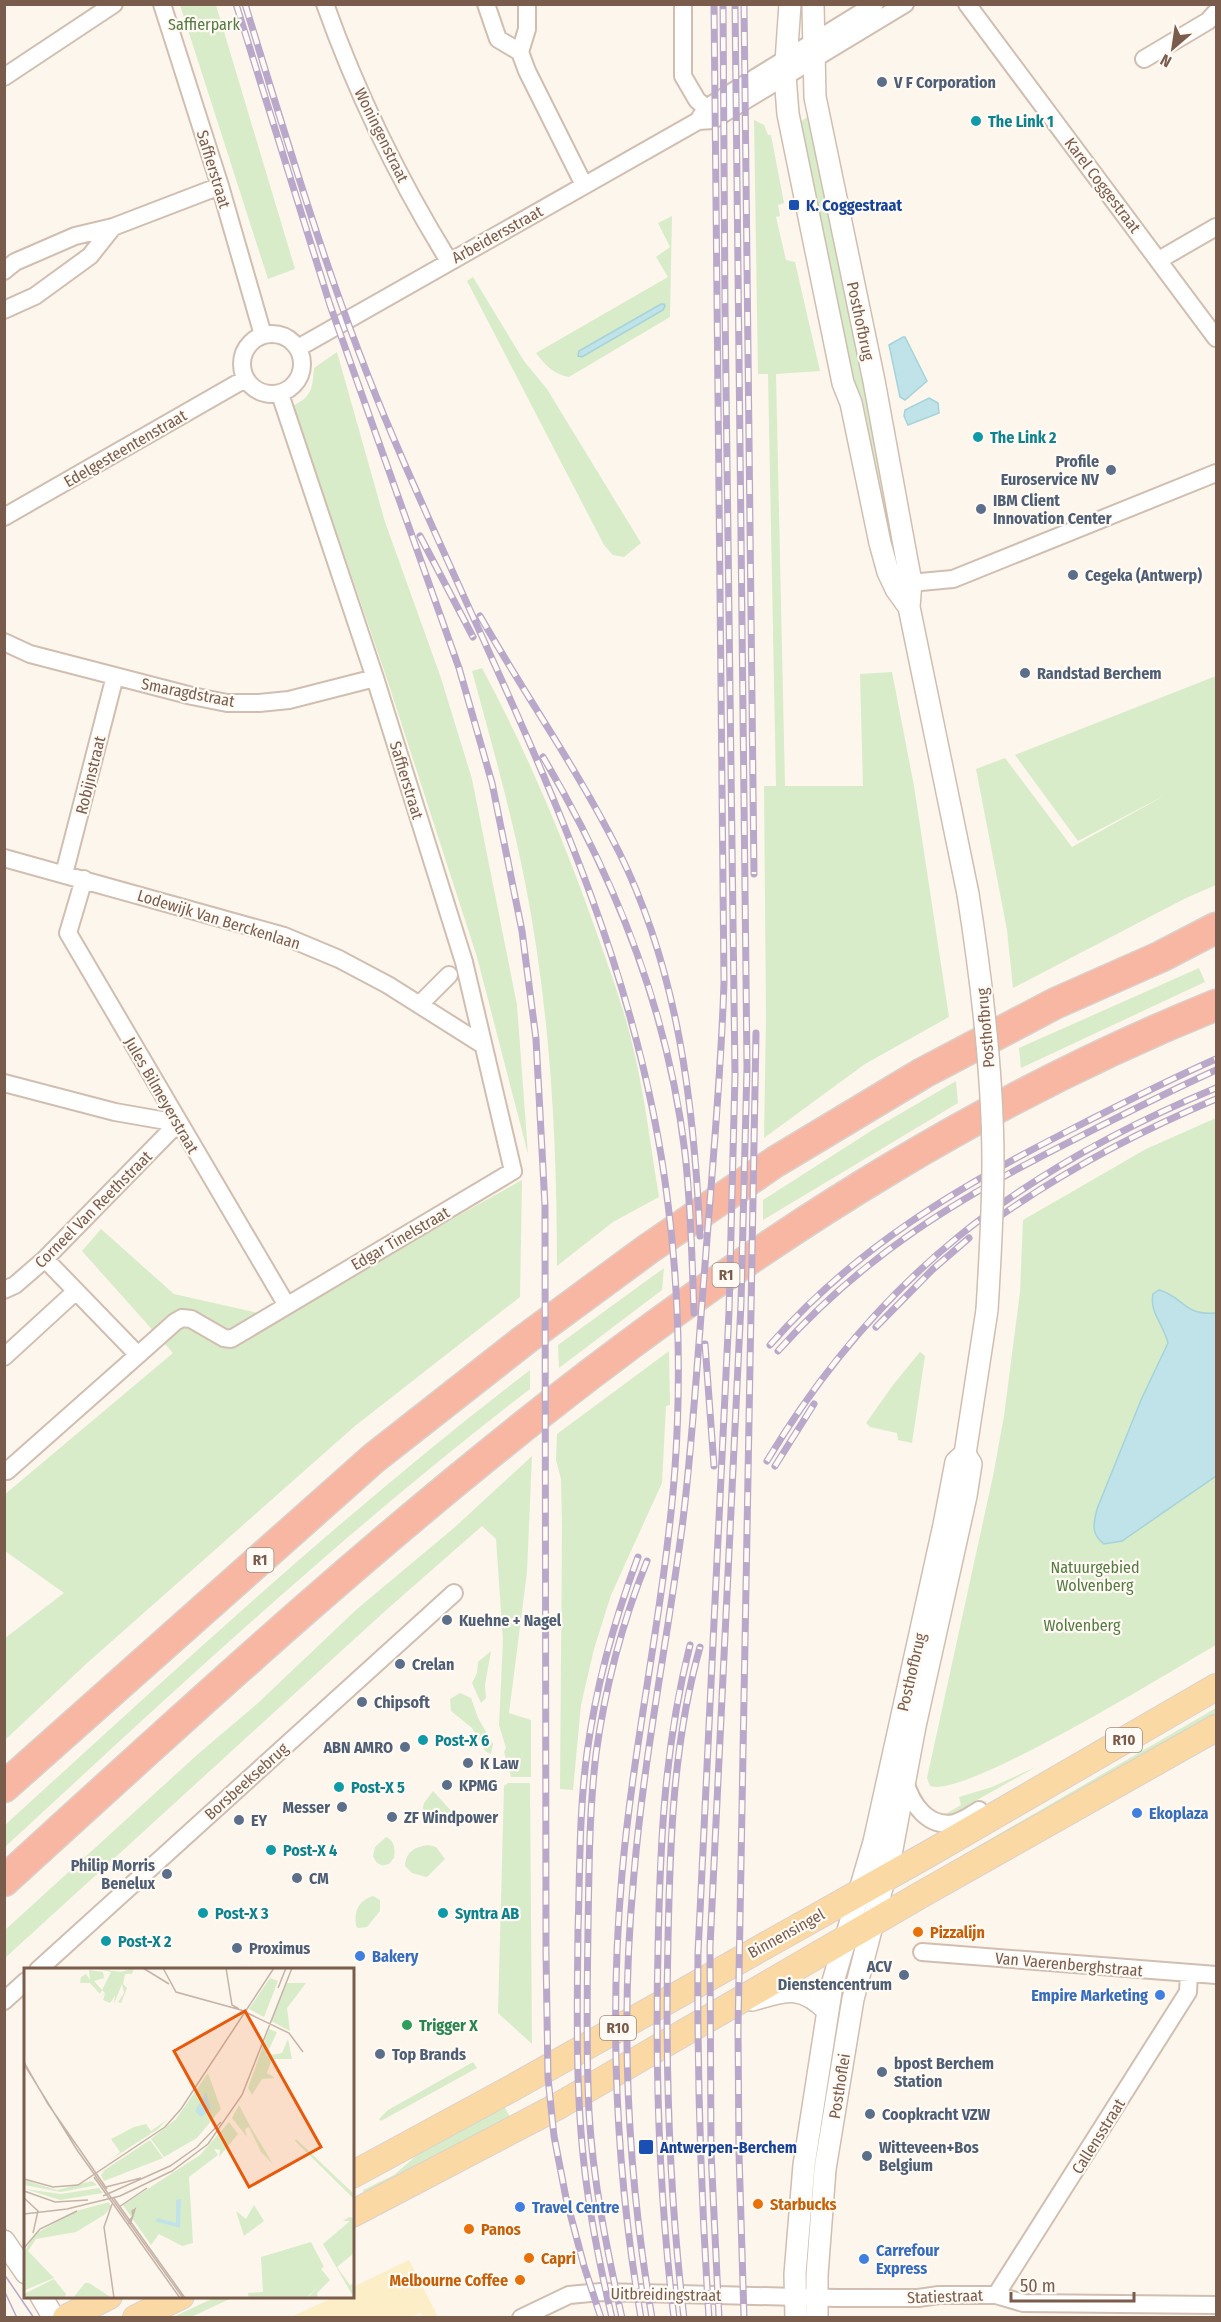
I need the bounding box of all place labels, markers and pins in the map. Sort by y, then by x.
place label: V F Corporation [893,73,996,92]
marker: V F Corporation [875,75,889,89]
place label: The Link 1 [988,112,1054,131]
marker: The Link 1 [969,114,983,128]
place label: K. Coggestraat [806,196,902,215]
marker: K. Coggestraat [787,198,801,212]
place label: The Link 2 [990,428,1057,447]
marker: The Link 2 [971,430,985,444]
place label: Profile Euroservice NV [1001,452,1100,489]
marker: Profile Euroservice NV [1104,463,1118,477]
place label: IBM Client Innovation Center [993,491,1112,528]
marker: IBM Client Innovation Center [974,502,988,516]
place label: Cegeka (Antwerp) [1085,566,1202,585]
marker: Cegeka (Antwerp) [1066,568,1080,582]
place label: Randstad Berchem [1037,664,1162,683]
marker: Randstad Berchem [1018,666,1032,680]
place label: Kuehne + Nagel [459,1611,562,1630]
marker: Kuehne + Nagel [440,1613,454,1627]
place label: Crelan [412,1655,454,1674]
marker: Crelan [393,1657,407,1671]
place label: Chipsoft [374,1693,430,1712]
marker: Chipsoft [355,1695,369,1709]
place label: Post-X 6 [435,1731,489,1750]
marker: Post-X 6 [416,1733,430,1747]
place label: ABN AMRO [322,1738,393,1757]
marker: ABN AMRO [398,1740,412,1754]
place label: K Law [480,1754,519,1773]
marker: K Law [461,1756,475,1770]
place label: KPMG [459,1776,497,1795]
place label: Post-X 5 [351,1778,405,1797]
marker: KPMG [440,1778,454,1792]
marker: Post-X 5 [332,1780,346,1794]
place label: Messer [282,1798,330,1817]
marker: Messer [335,1800,349,1814]
place label: Ekoplaza [1149,1804,1209,1823]
marker: Ekoplaza [1130,1806,1144,1820]
place label: ZF Windpower [404,1808,498,1827]
marker: ZF Windpower [385,1810,399,1824]
place label: EY [251,1811,268,1830]
marker: EY [232,1813,246,1827]
place label: Post-X 4 [283,1841,337,1860]
marker: Post-X 4 [264,1843,278,1857]
place label: Philip Morris Benelux [71,1856,155,1893]
marker: Philip Morris Benelux [160,1867,174,1881]
place label: CM [309,1869,329,1888]
marker: CM [290,1871,304,1885]
place label: Post-X 3 [215,1904,269,1923]
place label: Syntra AB [455,1904,519,1923]
marker: Post-X 3 [196,1906,210,1920]
marker: Syntra AB [436,1906,450,1920]
place label: Pizzalijn [930,1923,985,1942]
marker: Pizzalijn [911,1925,925,1939]
place label: Post-X 2 [118,1932,172,1951]
marker: Post-X 2 [99,1934,113,1948]
place label: Proximus [249,1939,310,1958]
marker: Proximus [230,1941,244,1955]
place label: Bakery [372,1947,419,1966]
marker: Bakery [353,1949,367,1963]
place label: ACV Dienstencentrum [778,1957,893,1994]
marker: ACV Dienstencentrum [897,1968,911,1982]
place label: Empire Marketing [1031,1986,1148,2005]
marker: Empire Marketing [1153,1988,1167,2002]
place label: Trigger X [419,2016,478,2035]
marker: Trigger X [400,2018,414,2032]
place label: Top Brands [392,2045,466,2064]
marker: Top Brands [373,2047,387,2061]
place label: bpost Berchem Station [894,2054,994,2091]
marker: bpost Berchem Station [875,2065,889,2079]
place label: Coopkracht VZW [882,2105,991,2124]
marker: Coopkracht VZW [863,2107,877,2121]
marker: Antwerpen-Berchem [637,2138,655,2156]
place label: Antwerpen-Berchem [659,2138,797,2157]
place label: Witteveen+Bos Belgium [879,2138,979,2175]
marker: Witteveen+Bos Belgium [860,2149,874,2163]
place label: Starbucks [770,2195,837,2214]
marker: Starbucks [751,2197,765,2211]
place label: Travel Centre [532,2198,619,2217]
marker: Travel Centre [513,2200,527,2214]
place label: Panos [481,2220,521,2239]
marker: Panos [462,2222,476,2236]
place label: Carrefour Express [876,2241,940,2278]
place label: Capri [541,2249,576,2268]
marker: Capri [522,2251,536,2265]
marker: Carrefour Express [857,2252,871,2266]
place label: Melbourne Coffee [390,2271,508,2290]
marker: Melbourne Coffee [513,2273,527,2287]

